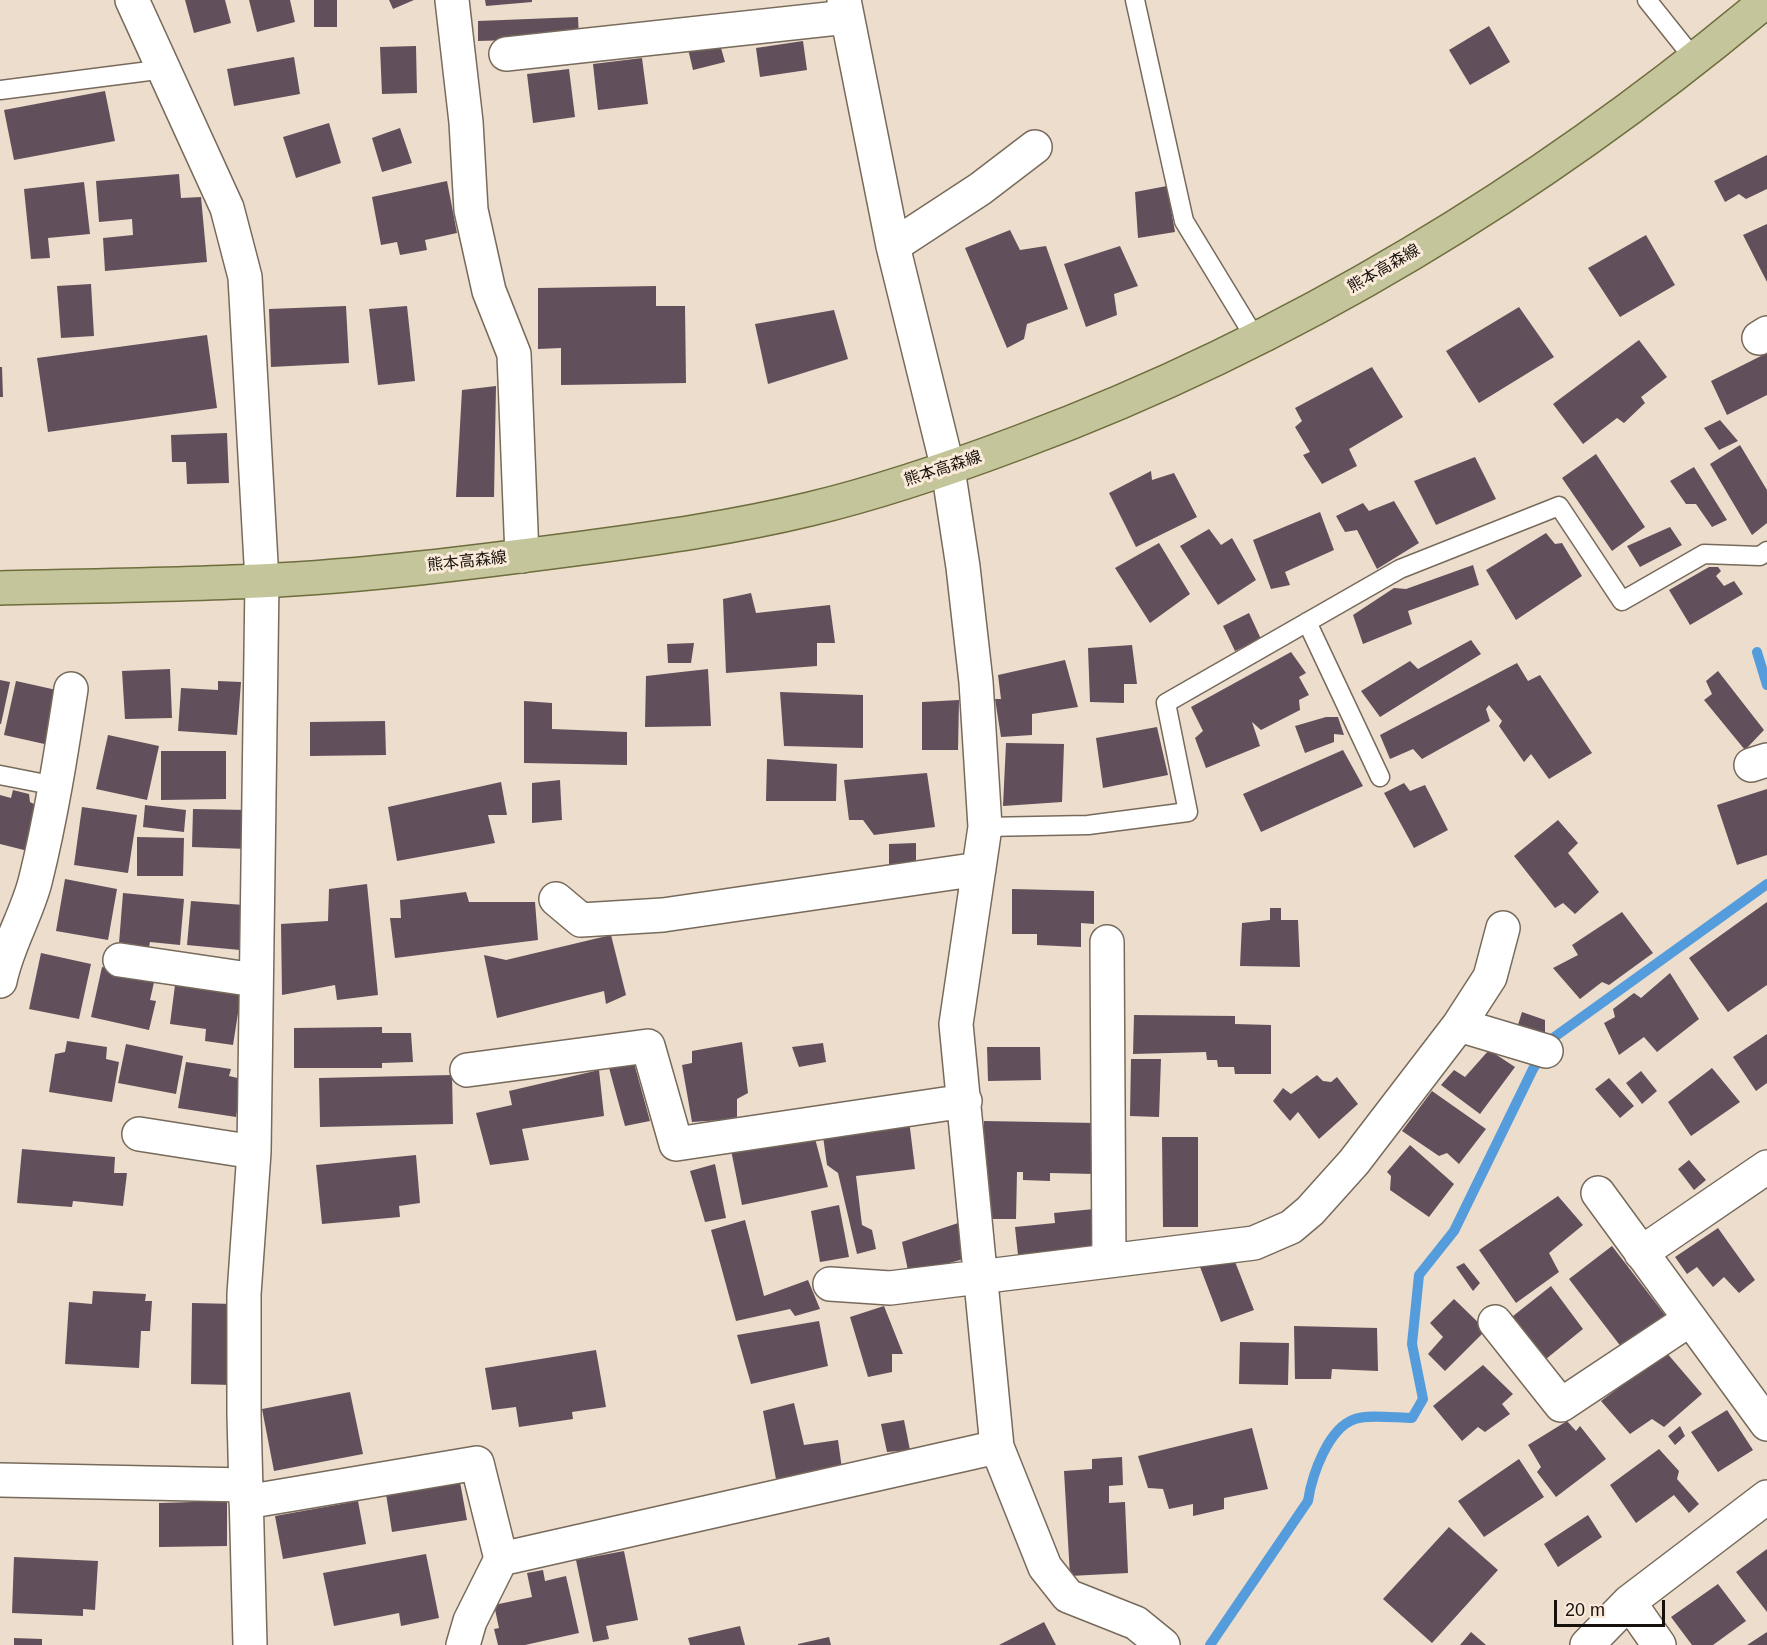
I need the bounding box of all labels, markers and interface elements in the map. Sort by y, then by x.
street label: 熊本高森線 [1345,241,1423,297]
street label: 熊本高森線 [902,448,984,490]
street label: 熊本高森線 [426,548,508,576]
scale bar [1557,1588,1668,1626]
text: 20 m [1565,1600,1605,1620]

